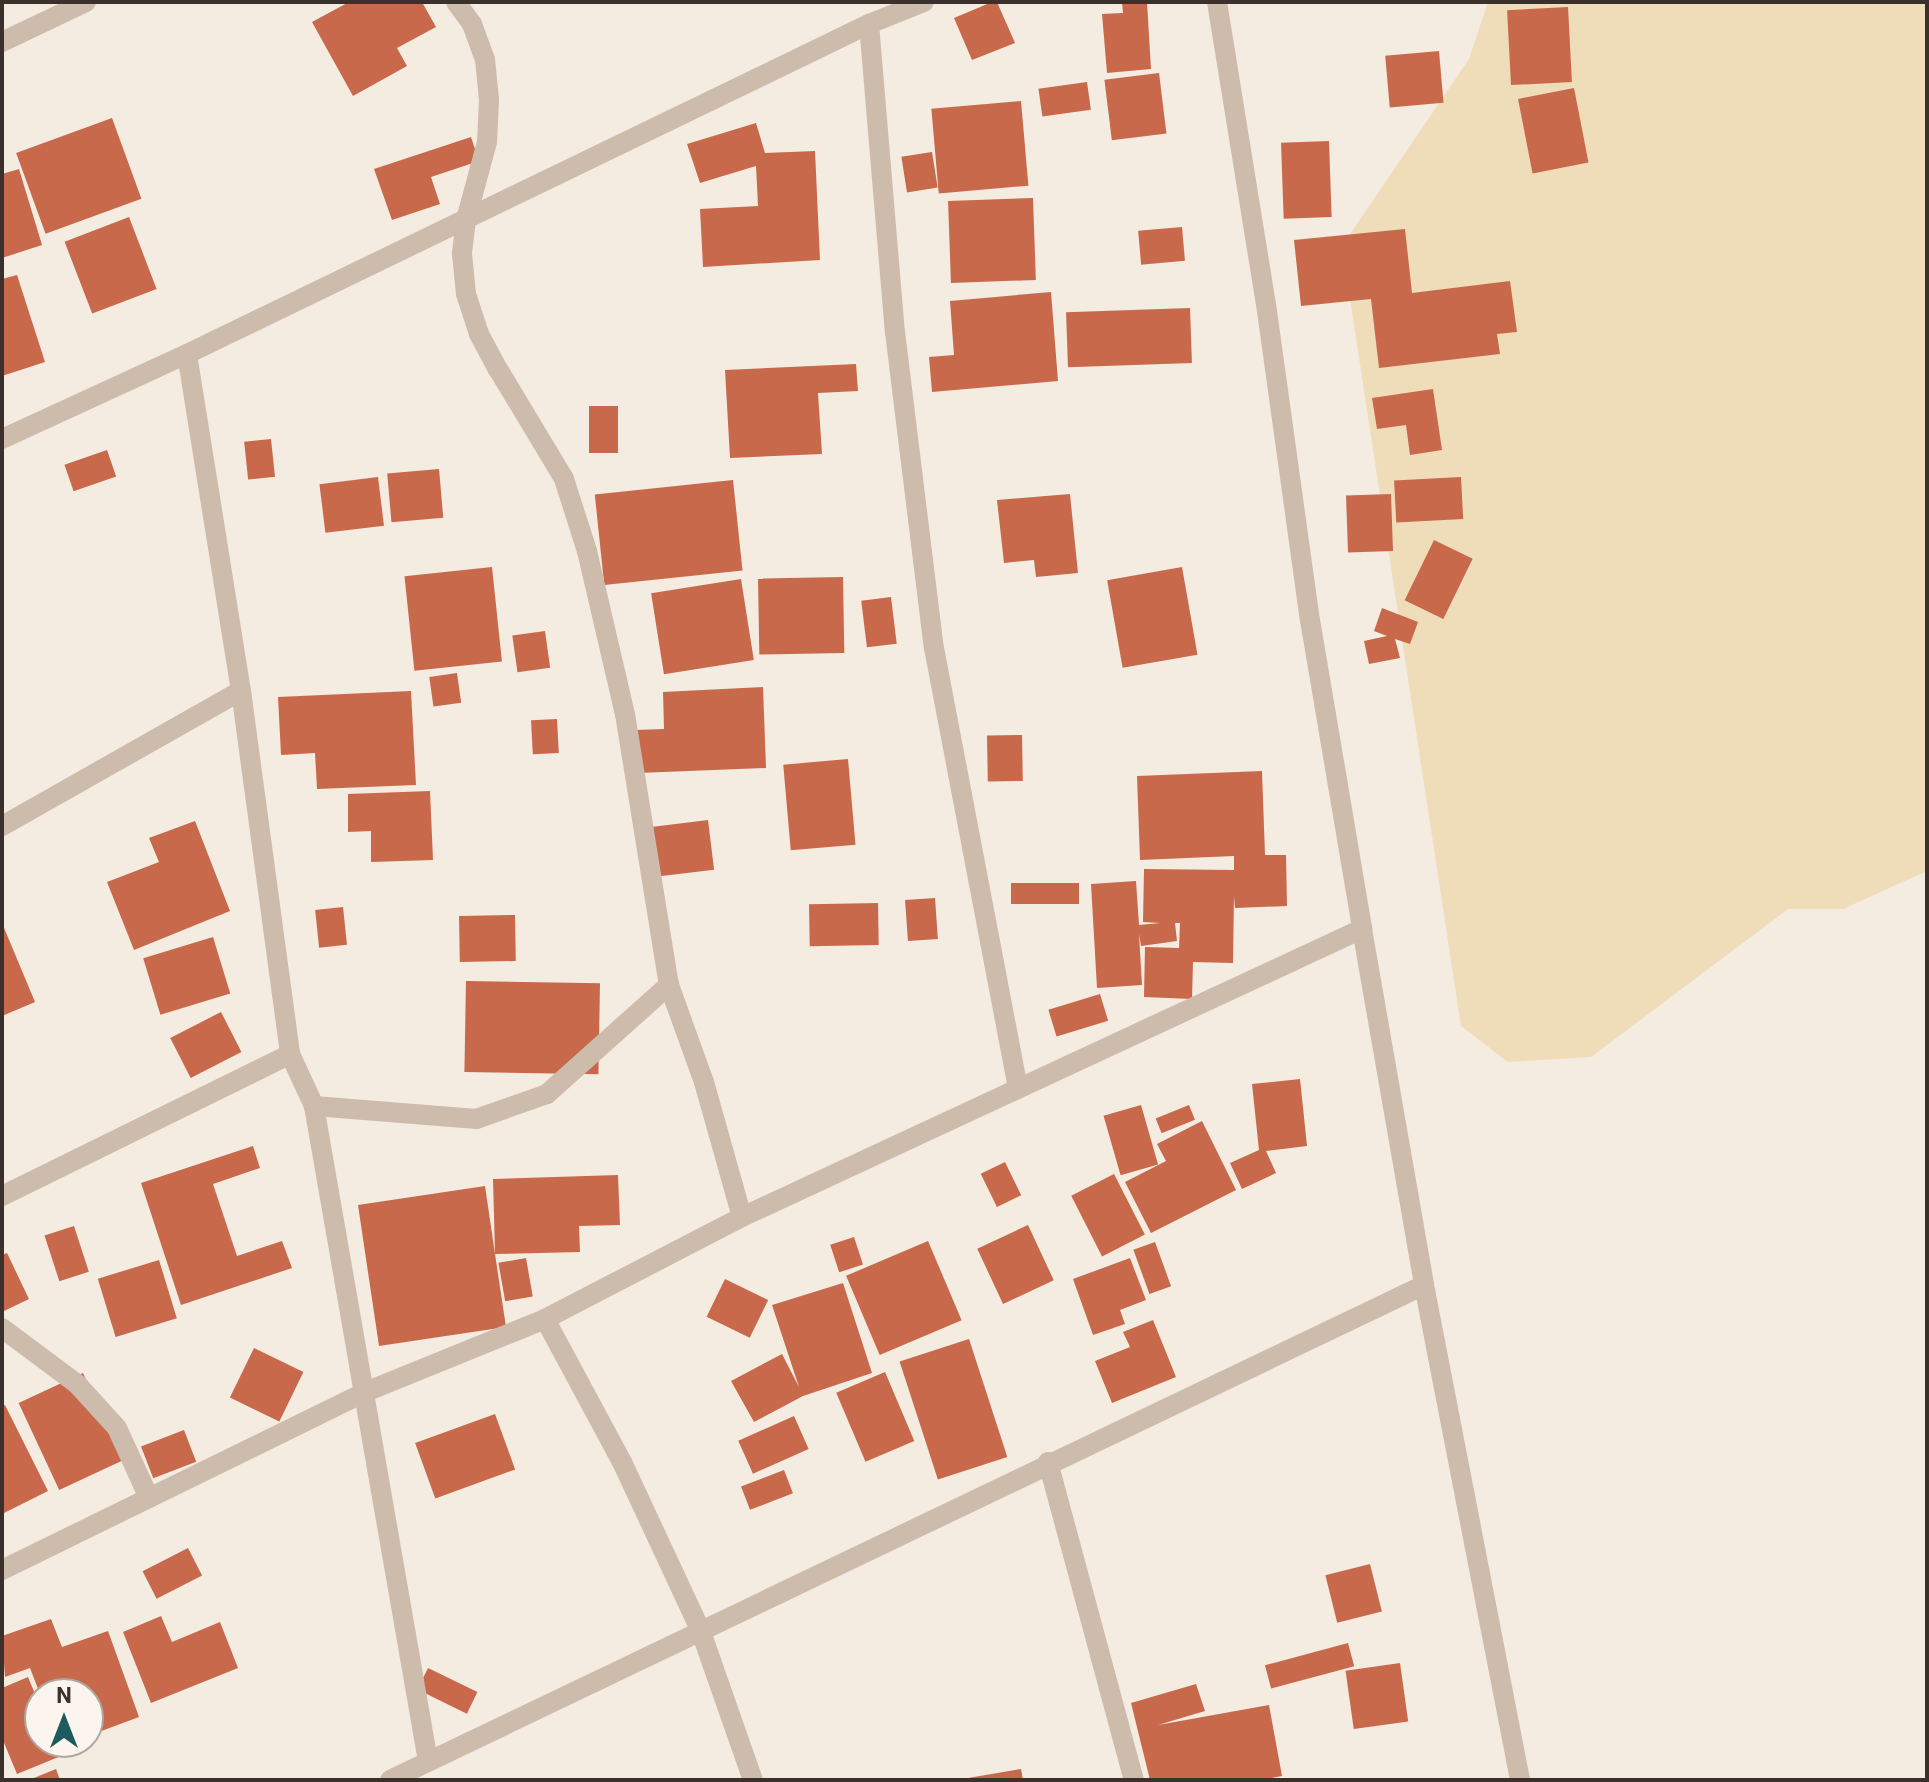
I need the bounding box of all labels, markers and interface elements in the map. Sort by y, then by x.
north arrow [24,1678,104,1758]
text: N [56,1683,72,1708]

